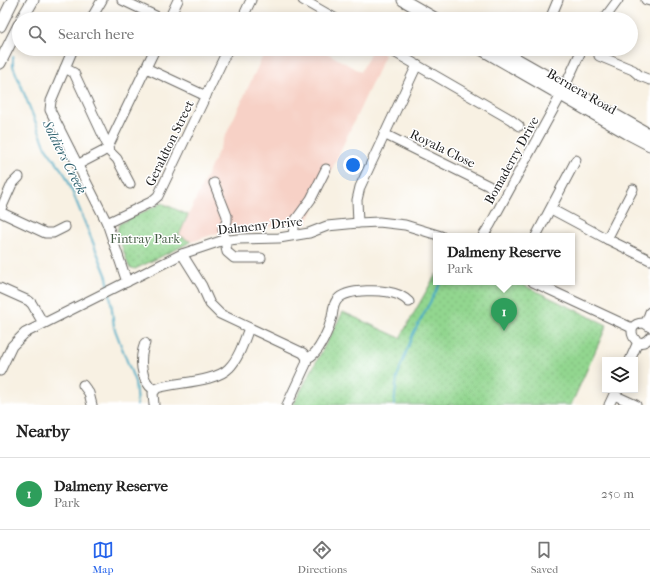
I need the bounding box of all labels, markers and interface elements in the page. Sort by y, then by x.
search box [12,12,638,56]
icon: search [26,23,48,45]
text: Search here [58,25,134,43]
street label: Bernera Road [544,66,620,118]
street label: Geraldton Street [142,98,197,189]
street label: Bomaderry Drive [481,113,542,207]
water label: Soldiers Creek [38,116,91,197]
street label: Royala Close [408,126,478,171]
your location [343,155,363,175]
street label: Dalmeny Drive [217,214,304,237]
park label: Fintray Park [110,231,180,246]
popup [433,233,575,285]
text: Dalmeny Reserve [447,243,561,261]
text: Park [447,261,473,276]
pin: 1 [491,298,517,331]
map controls [602,357,638,393]
button: layers [602,357,638,393]
text: Nearby [16,421,70,441]
text: Dalmeny Reserve [54,477,168,495]
text: 1 [27,486,31,501]
text: 250 m [601,486,634,501]
text: Park [54,495,80,510]
tab: Map [92,539,114,576]
tab: Directions [298,539,347,576]
tab: Saved [531,539,558,576]

